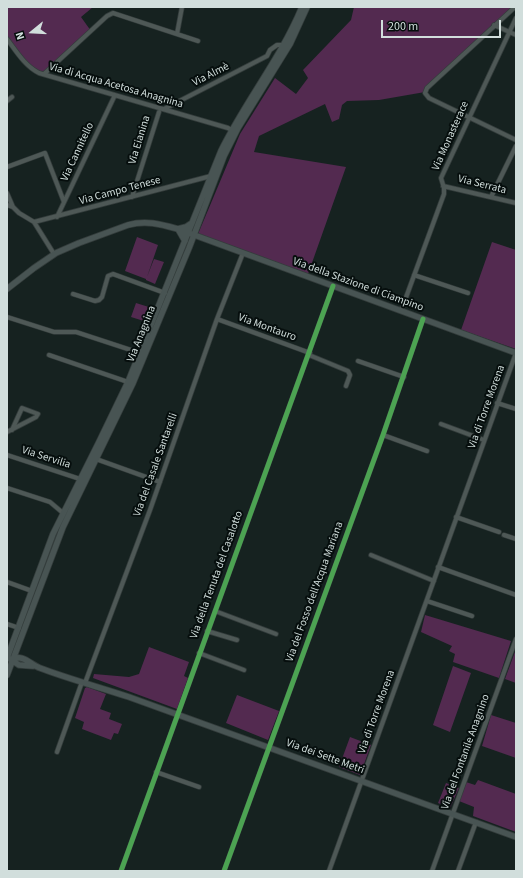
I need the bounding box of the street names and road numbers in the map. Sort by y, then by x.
street label: Via di Acqua Acetosa Anagnina [47,60,185,112]
street label: Via Almè [190,60,232,90]
street label: Via Monasterace [430,99,472,173]
street label: Via Eianina [126,114,154,166]
street label: Via Cannitello [59,121,97,183]
street label: Via Serrata [457,173,507,197]
street label: Via Campo Tenese [78,174,162,208]
street label: Via della Stazione di Ciampino [291,255,425,315]
street label: Via Anagnina [125,304,159,364]
street label: Via Montauro [236,311,298,345]
street label: Via di Torre Morena [466,363,508,451]
street label: Via del Casale Santarelli [131,412,181,518]
street label: Via Servilia [20,444,72,472]
street label: Via della Tenuta del Casalotto [188,509,246,641]
street label: Via del Fosso dell'Acqua Mariana [283,520,347,664]
street label: Via di Torre Morena [356,668,398,756]
street label: Via del Fontanile Anagnino [439,692,493,812]
street label: Via dei Sette Metri [284,737,366,777]

